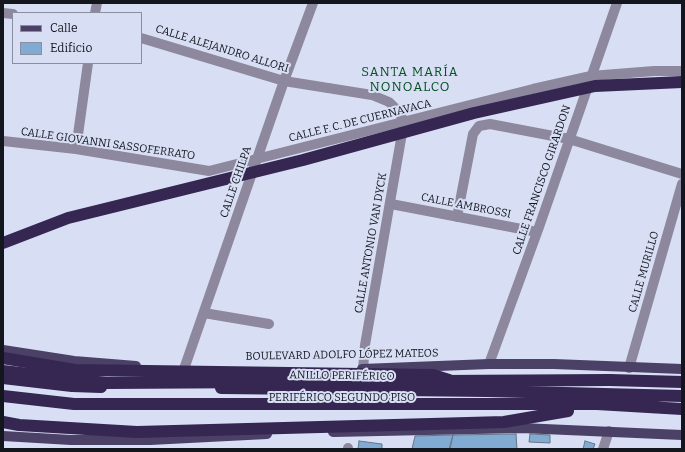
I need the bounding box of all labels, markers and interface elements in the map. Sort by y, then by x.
legend [12,12,142,64]
text: Calle [50,21,78,35]
street label: CALLE ALEJANDRO ALLORI [154,22,290,76]
text: Edificio [50,41,92,55]
district label: SANTA MARÍA NONOALCO [361,64,459,95]
street label: CALLE F. C. DE CUERNAVACA [287,97,433,145]
street label: CALLE FRANCISCO GIRARDON [510,103,574,257]
street label: CALLE GIOVANNI SASSOFERRATO [20,125,196,163]
street label: CALLE CHILPA [218,144,254,220]
street label: CALLE ANTONIO VAN DYCK [352,172,390,314]
street label: CALLE AMBROSSI [420,191,512,221]
street label: CALLE MURILLO [626,230,662,314]
street label: BOULEVARD ADOLFO LÓPEZ MATEOS [245,347,439,363]
street label: ANILLO PERIFÉRICO [289,368,395,384]
street label: PERIFÉRICO SEGUNDO PISO [269,391,415,405]

